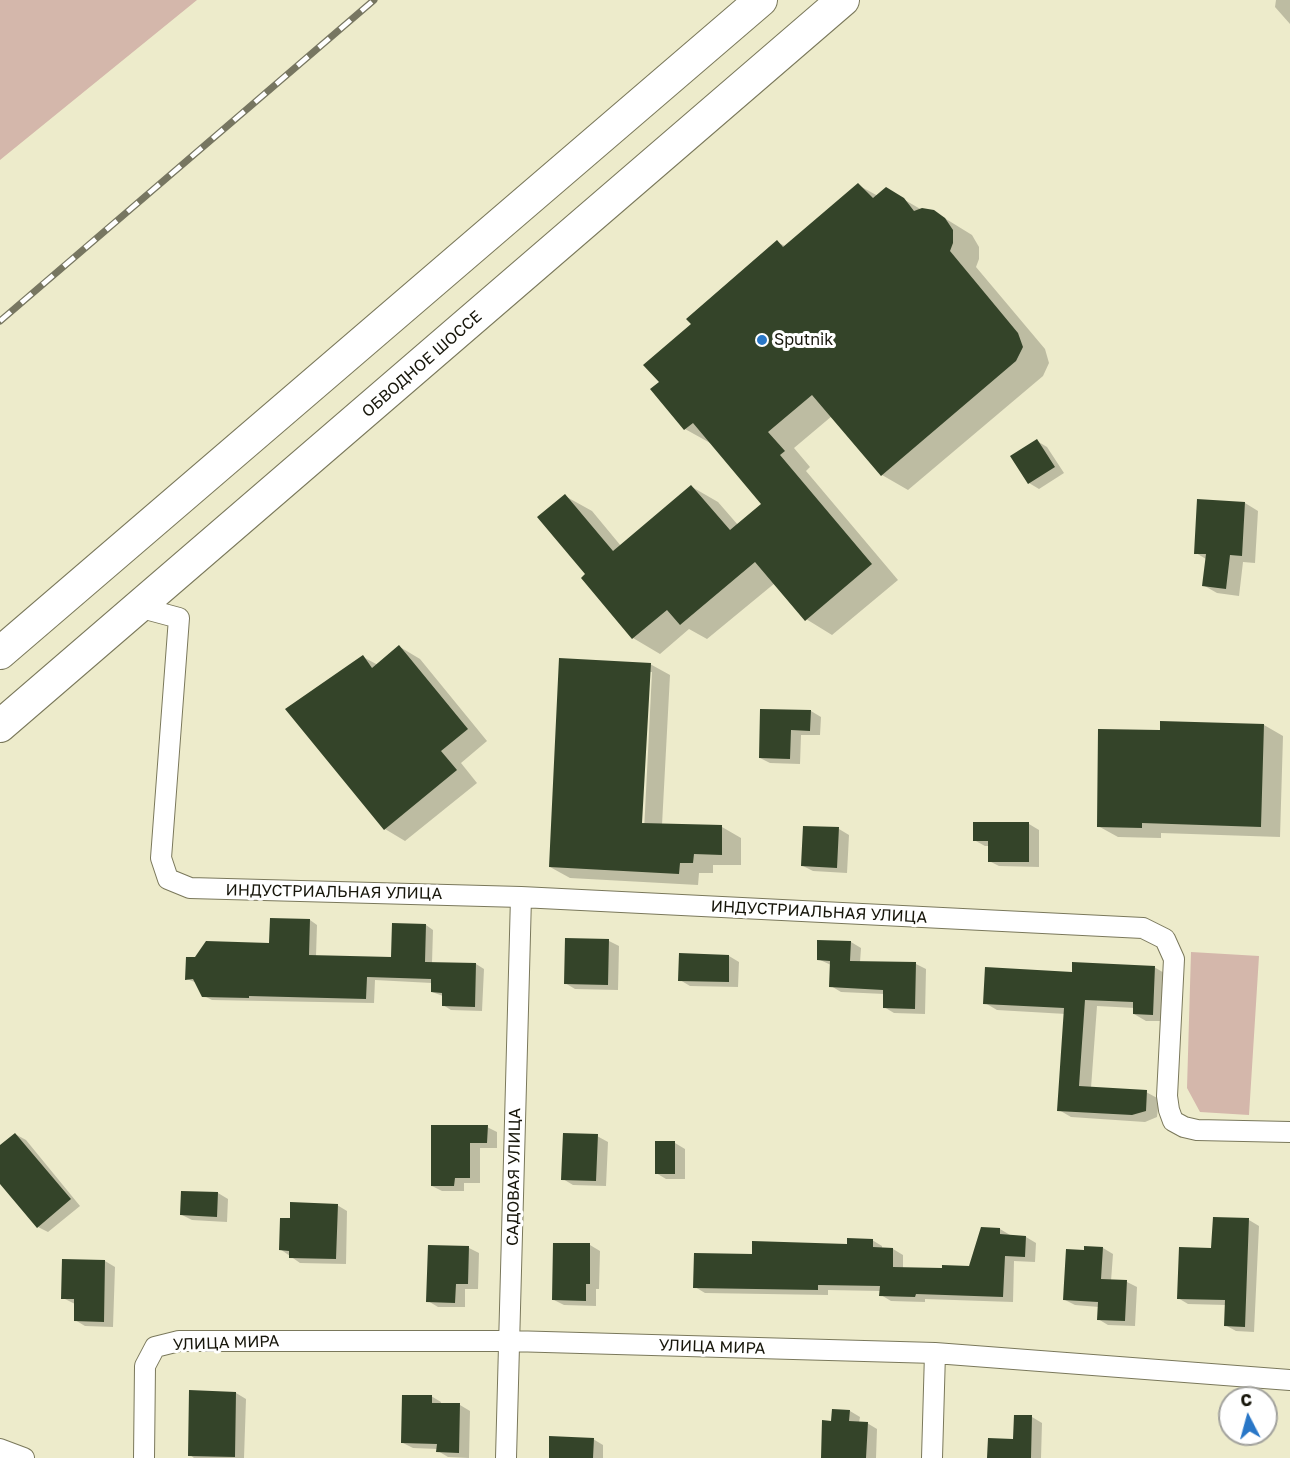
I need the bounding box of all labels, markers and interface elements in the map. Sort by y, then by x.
street label: ОБВОДНОЕ ШОССЕ [358,307,486,421]
place label: Sputnik [774,330,833,350]
marker: Sputnik [755,333,769,347]
street label: ИНДУСТРИАЛЬНАЯ УЛИЦА [226,881,442,903]
street label: ИНДУСТРИАЛЬНАЯ УЛИЦА [710,897,928,927]
street label: САДОВАЯ УЛИЦА [503,1108,525,1246]
street label: УЛИЦА МИРА [172,1332,280,1354]
street label: УЛИЦА МИРА [658,1336,766,1358]
north arrow [1218,1386,1278,1446]
text: С [1240,1390,1253,1411]

